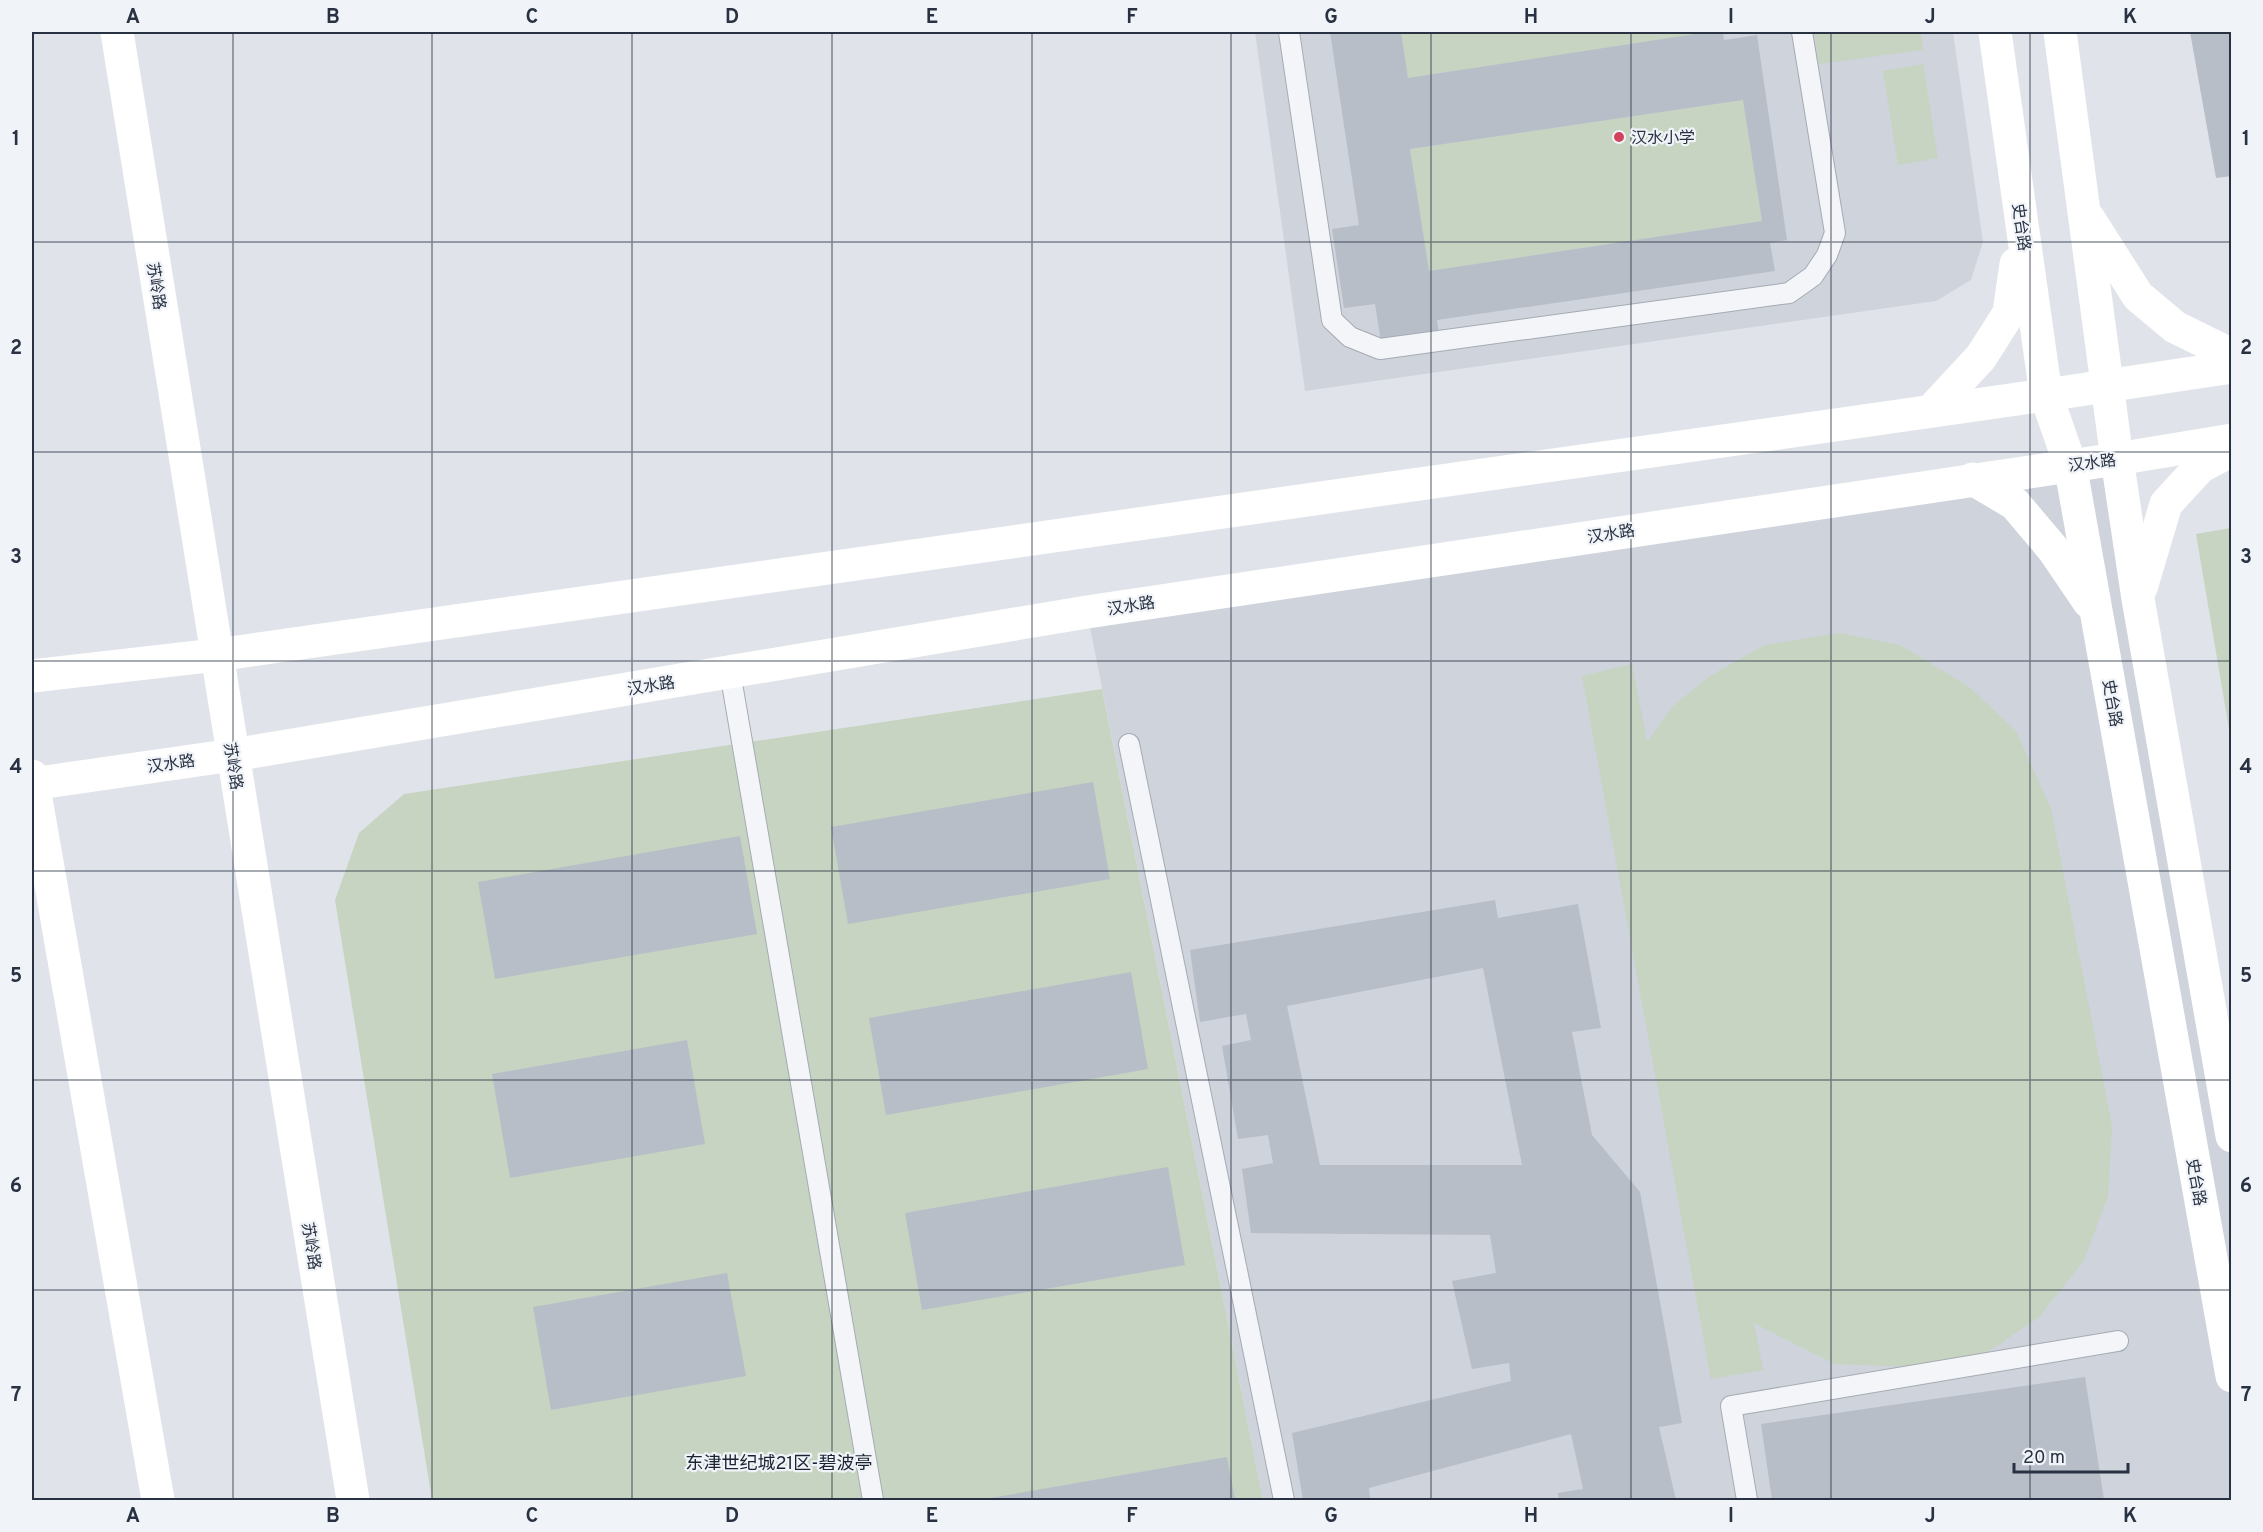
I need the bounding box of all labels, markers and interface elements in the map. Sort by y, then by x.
text: A [126,5,140,31]
text: B [326,5,340,31]
text: C [526,5,538,31]
text: D [725,5,739,31]
text: E [926,5,938,31]
text: F [1126,5,1138,31]
text: G [1324,5,1338,31]
text: H [1524,5,1538,31]
text: I [1728,5,1734,31]
text: J [1924,5,1936,31]
text: K [2123,5,2137,31]
text: 1 [12,127,20,153]
text: 1 [2242,127,2250,153]
place label: 汉水小学 [1631,129,1695,149]
marker: 汉水小学 [1612,130,1626,144]
street label: 史台路 [2007,202,2033,252]
street label: 苏岭路 [141,261,169,312]
text: 2 [10,336,22,362]
text: 2 [2240,336,2252,362]
street label: 汉水路 [2067,451,2117,477]
street label: 汉水路 [1586,521,1637,549]
text: 3 [10,545,22,571]
text: 3 [2240,545,2252,571]
street label: 汉水路 [1106,593,1157,621]
street label: 汉水路 [626,673,677,701]
street label: 史台路 [2097,678,2125,729]
street label: 苏岭路 [218,741,246,792]
street label: 汉水路 [146,752,196,778]
text: 4 [10,755,22,781]
text: 4 [2240,755,2252,781]
text: 5 [10,964,22,990]
text: 5 [2240,964,2252,990]
street label: 史台路 [2181,1157,2209,1208]
text: 6 [10,1174,22,1200]
text: 6 [2240,1174,2252,1200]
street label: 苏岭路 [296,1221,324,1272]
text: 7 [11,1383,21,1409]
text: 7 [2241,1383,2251,1409]
scale bar [2014,1436,2128,1474]
text: 20 m [2023,1447,2065,1470]
district label: 东津世纪城21区-碧波亭 [686,1453,872,1476]
text: A [126,1504,140,1530]
text: B [326,1504,340,1530]
text: C [526,1504,538,1530]
text: D [725,1504,739,1530]
text: E [926,1504,938,1530]
text: F [1126,1504,1138,1530]
text: G [1324,1504,1338,1530]
text: H [1524,1504,1538,1530]
text: I [1728,1504,1734,1530]
text: J [1924,1504,1936,1530]
text: K [2123,1504,2137,1530]

